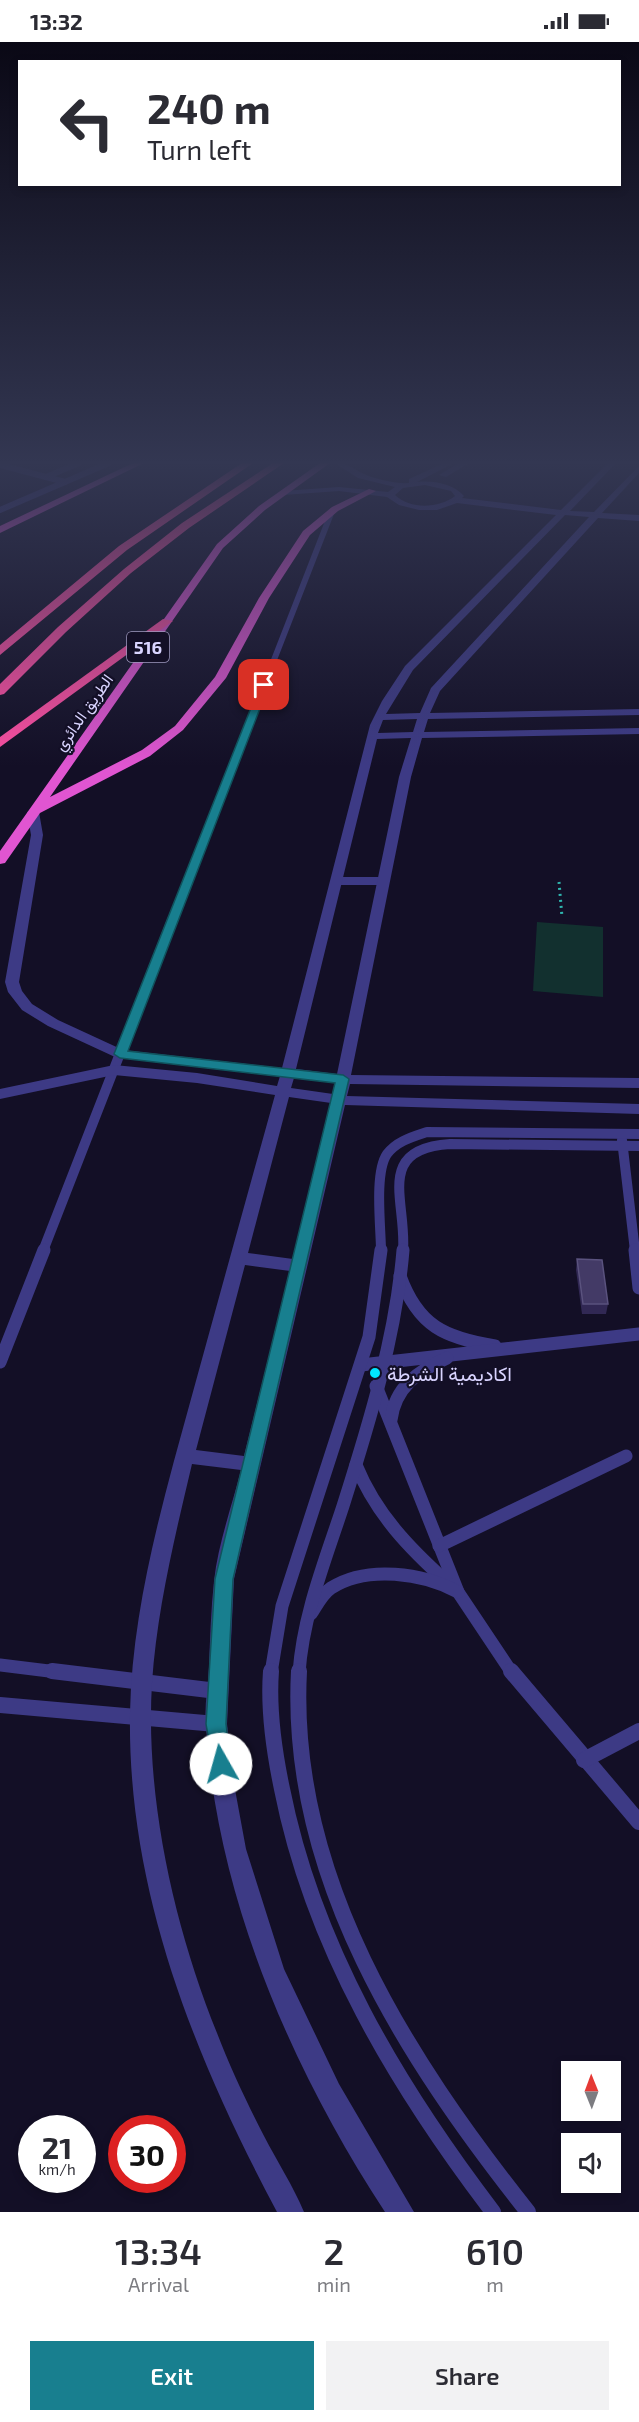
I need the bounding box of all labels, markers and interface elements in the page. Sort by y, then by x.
text: 13:32 [30,8,83,34]
text: 240 m [147,82,271,132]
icon: left [48,84,126,162]
text: Turn left [147,133,251,165]
road number: 516 [127,632,169,662]
pin [238,659,289,710]
icon: arrive [247,668,280,701]
street label: الطريق الدائري [50,670,120,757]
place label: اكاديمية الشرطة [387,1361,512,1387]
marker: اكاديمية الشرطة [368,1366,382,1380]
position arrow [189,1732,253,1796]
north arrow [561,2061,621,2121]
map controls [561,2061,621,2193]
speed limit sign: 30 [108,2115,186,2193]
text: 21 [42,2129,72,2165]
button: sound [561,2133,621,2193]
text: km/h [38,2160,76,2178]
text: 13:34 [115,2229,202,2272]
text: 2 [324,2229,344,2272]
text: 610 [466,2229,524,2272]
text: Arrival [128,2272,189,2296]
text: min [317,2272,351,2296]
text: m [486,2272,504,2296]
button: Exit [30,2341,314,2410]
button: Share [326,2341,609,2410]

